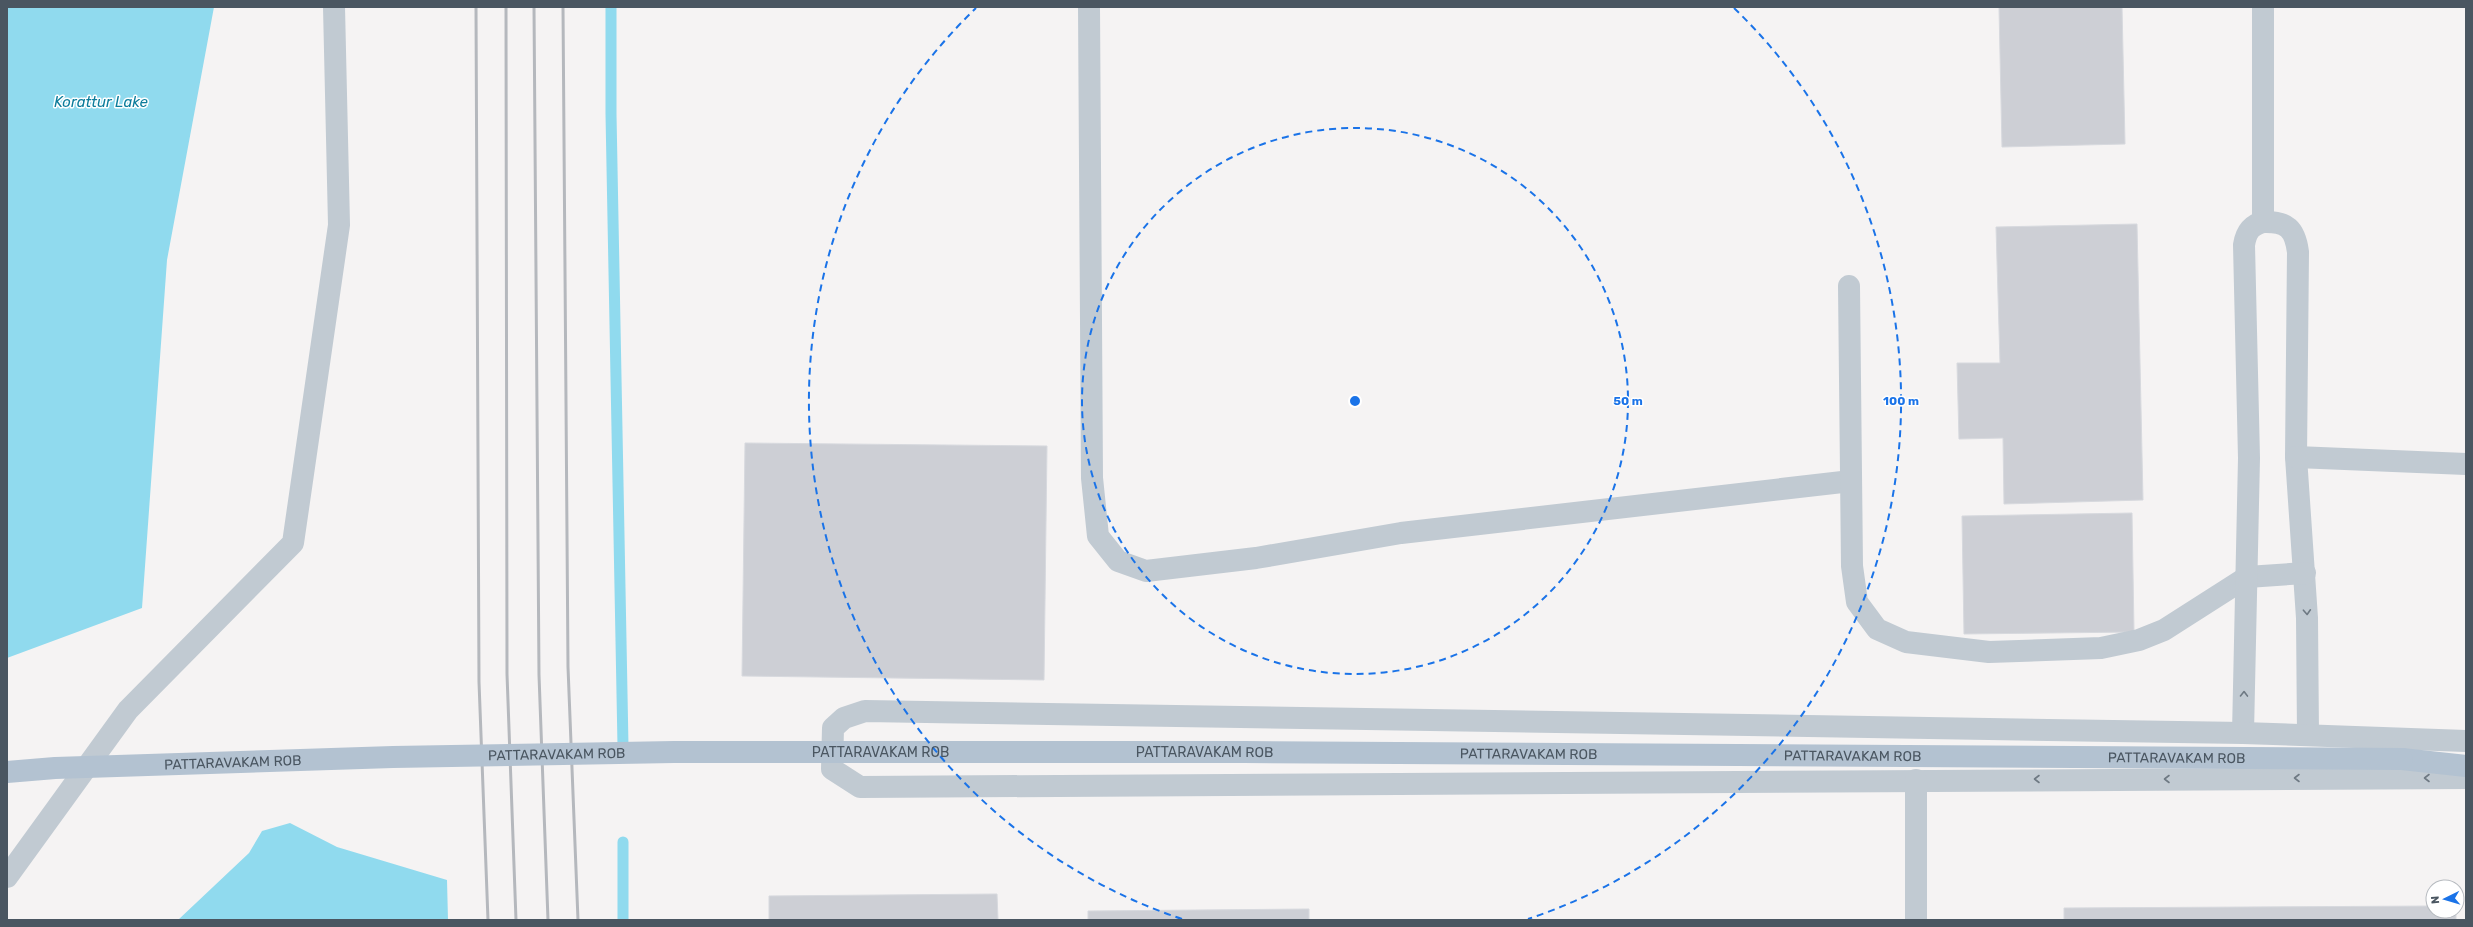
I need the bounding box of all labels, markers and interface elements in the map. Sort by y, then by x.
water label: Korattur Lake [54,93,149,111]
centre of rings [1348,394,1362,408]
text: 50 m [1613,394,1643,408]
text: 100 m [1883,394,1919,408]
one-way arrow [2303,609,2311,615]
one-way arrow [2240,691,2248,697]
street label: PATTARAVAKAM ROB [812,744,949,761]
street label: PATTARAVAKAM ROB [1136,744,1273,761]
street label: PATTARAVAKAM ROB [488,745,626,764]
street label: PATTARAVAKAM ROB [1460,745,1597,763]
street label: PATTARAVAKAM ROB [1784,747,1921,765]
street label: PATTARAVAKAM ROB [2108,749,2245,767]
street label: PATTARAVAKAM ROB [164,752,302,773]
one-way arrow [2294,774,2300,782]
one-way arrow [2424,774,2430,782]
one-way arrow [2034,775,2040,783]
one-way arrow [2164,775,2170,783]
north arrow [2425,879,2465,919]
text: N [2429,895,2442,904]

